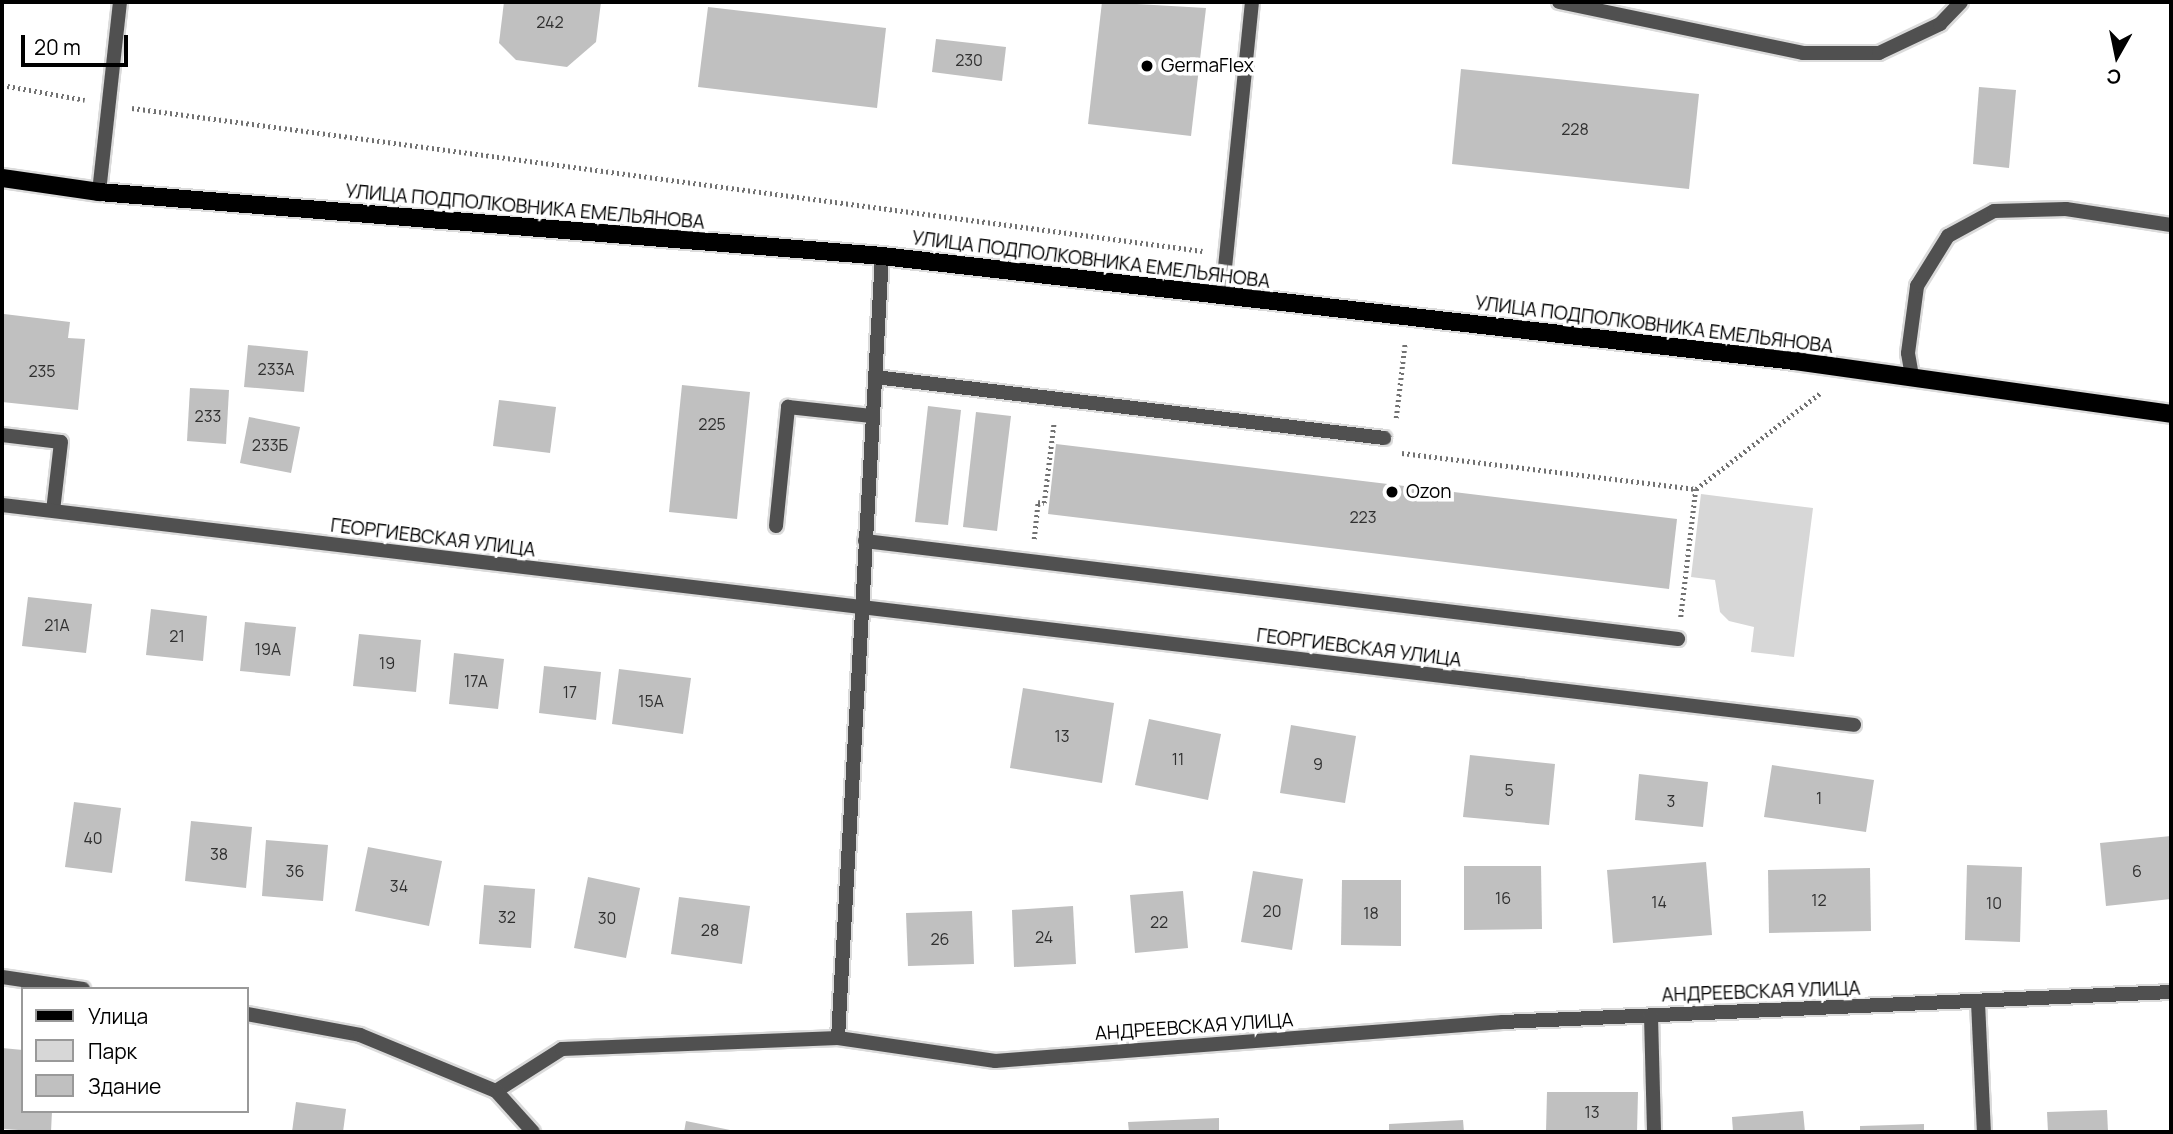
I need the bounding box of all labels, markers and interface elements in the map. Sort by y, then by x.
house number: 242 [536,12,564,32]
scale bar [24,21,131,65]
north arrow [2082,21,2152,91]
text: 20 m [34,33,81,61]
house number: 230 [955,50,983,70]
place label: GermaFlex [1161,55,1254,77]
marker: GermaFlex [1139,58,1155,74]
text: С [2105,63,2123,91]
house number: 228 [1561,119,1589,139]
street label: УЛИЦА ПОДПОЛКОВНИКА ЕМЕЛЬЯНОВА [344,180,706,234]
street label: УЛИЦА ПОДПОЛКОВНИКА ЕМЕЛЬЯНОВА [911,227,1271,293]
street label: УЛИЦА ПОДПОЛКОВНИКА ЕМЕЛЬЯНОВА [1474,292,1834,358]
house number: 233А [258,359,294,379]
house number: 235 [28,361,56,381]
house number: 233 [195,406,221,426]
house number: 225 [698,414,726,434]
house number: 233Б [252,435,288,455]
place label: Ozon [1406,481,1452,503]
marker: Ozon [1384,484,1400,500]
house number: 223 [1349,507,1377,527]
street label: ГЕОРГИЕВСКАЯ УЛИЦА [329,514,537,562]
house number: 21А [44,615,70,635]
street label: ГЕОРГИЕВСКАЯ УЛИЦА [1255,624,1463,672]
house number: 21 [169,626,185,646]
house number: 19А [255,639,281,659]
house number: 19 [379,653,395,673]
house number: 17А [464,671,488,691]
house number: 17 [563,682,577,702]
house number: 15А [638,691,664,711]
house number: 13 [1054,726,1070,746]
house number: 11 [1172,749,1184,769]
house number: 9 [1313,754,1323,774]
house number: 5 [1504,780,1514,800]
house number: 1 [1816,788,1822,808]
house number: 3 [1667,791,1675,811]
house number: 40 [83,828,103,848]
house number: 38 [210,844,228,864]
house number: 36 [286,861,304,881]
house number: 6 [2132,861,2142,881]
house number: 34 [390,876,408,896]
house number: 16 [1495,888,1511,908]
house number: 12 [1811,890,1827,910]
house number: 14 [1651,892,1667,912]
house number: 10 [1986,893,2002,913]
house number: 20 [1263,901,1281,921]
house number: 18 [1363,903,1379,923]
house number: 32 [498,907,516,927]
house number: 30 [598,908,616,928]
house number: 22 [1150,912,1168,932]
house number: 28 [701,920,719,940]
house number: 24 [1035,927,1053,947]
house number: 26 [930,929,950,949]
street label: АНДРЕЕВСКАЯ УЛИЦА [1661,977,1861,1007]
legend [21,987,248,1113]
text: Улица [88,1002,148,1030]
street label: АНДРЕЕВСКАЯ УЛИЦА [1094,1009,1294,1045]
text: Парк [88,1037,137,1065]
text: Здание [88,1072,161,1100]
house number: 13 [1584,1102,1600,1122]

